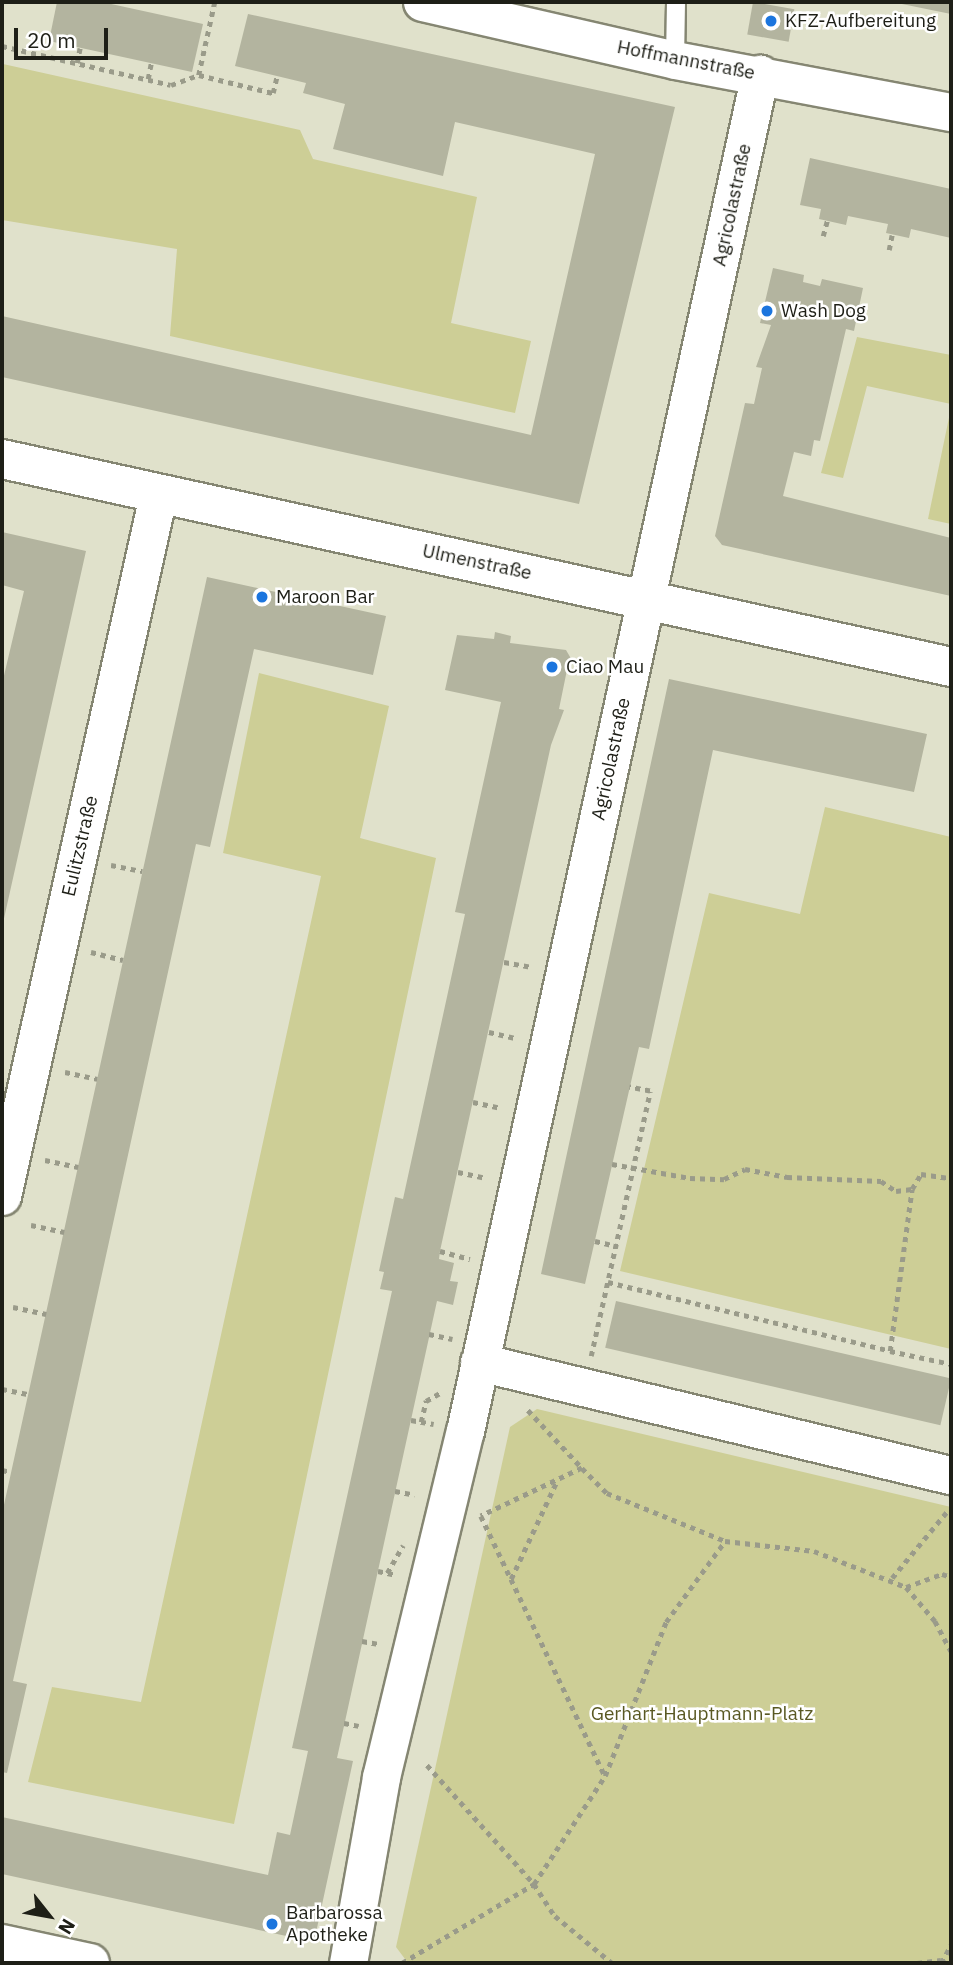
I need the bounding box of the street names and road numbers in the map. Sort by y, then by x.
street label: Hoffmannstraße [615,35,757,85]
street label: Agricolastraße [708,142,756,268]
street label: Ulmenstraße [420,539,534,585]
street label: Agricolastraße [587,696,635,822]
street label: Eulitzstraße [57,793,103,899]

